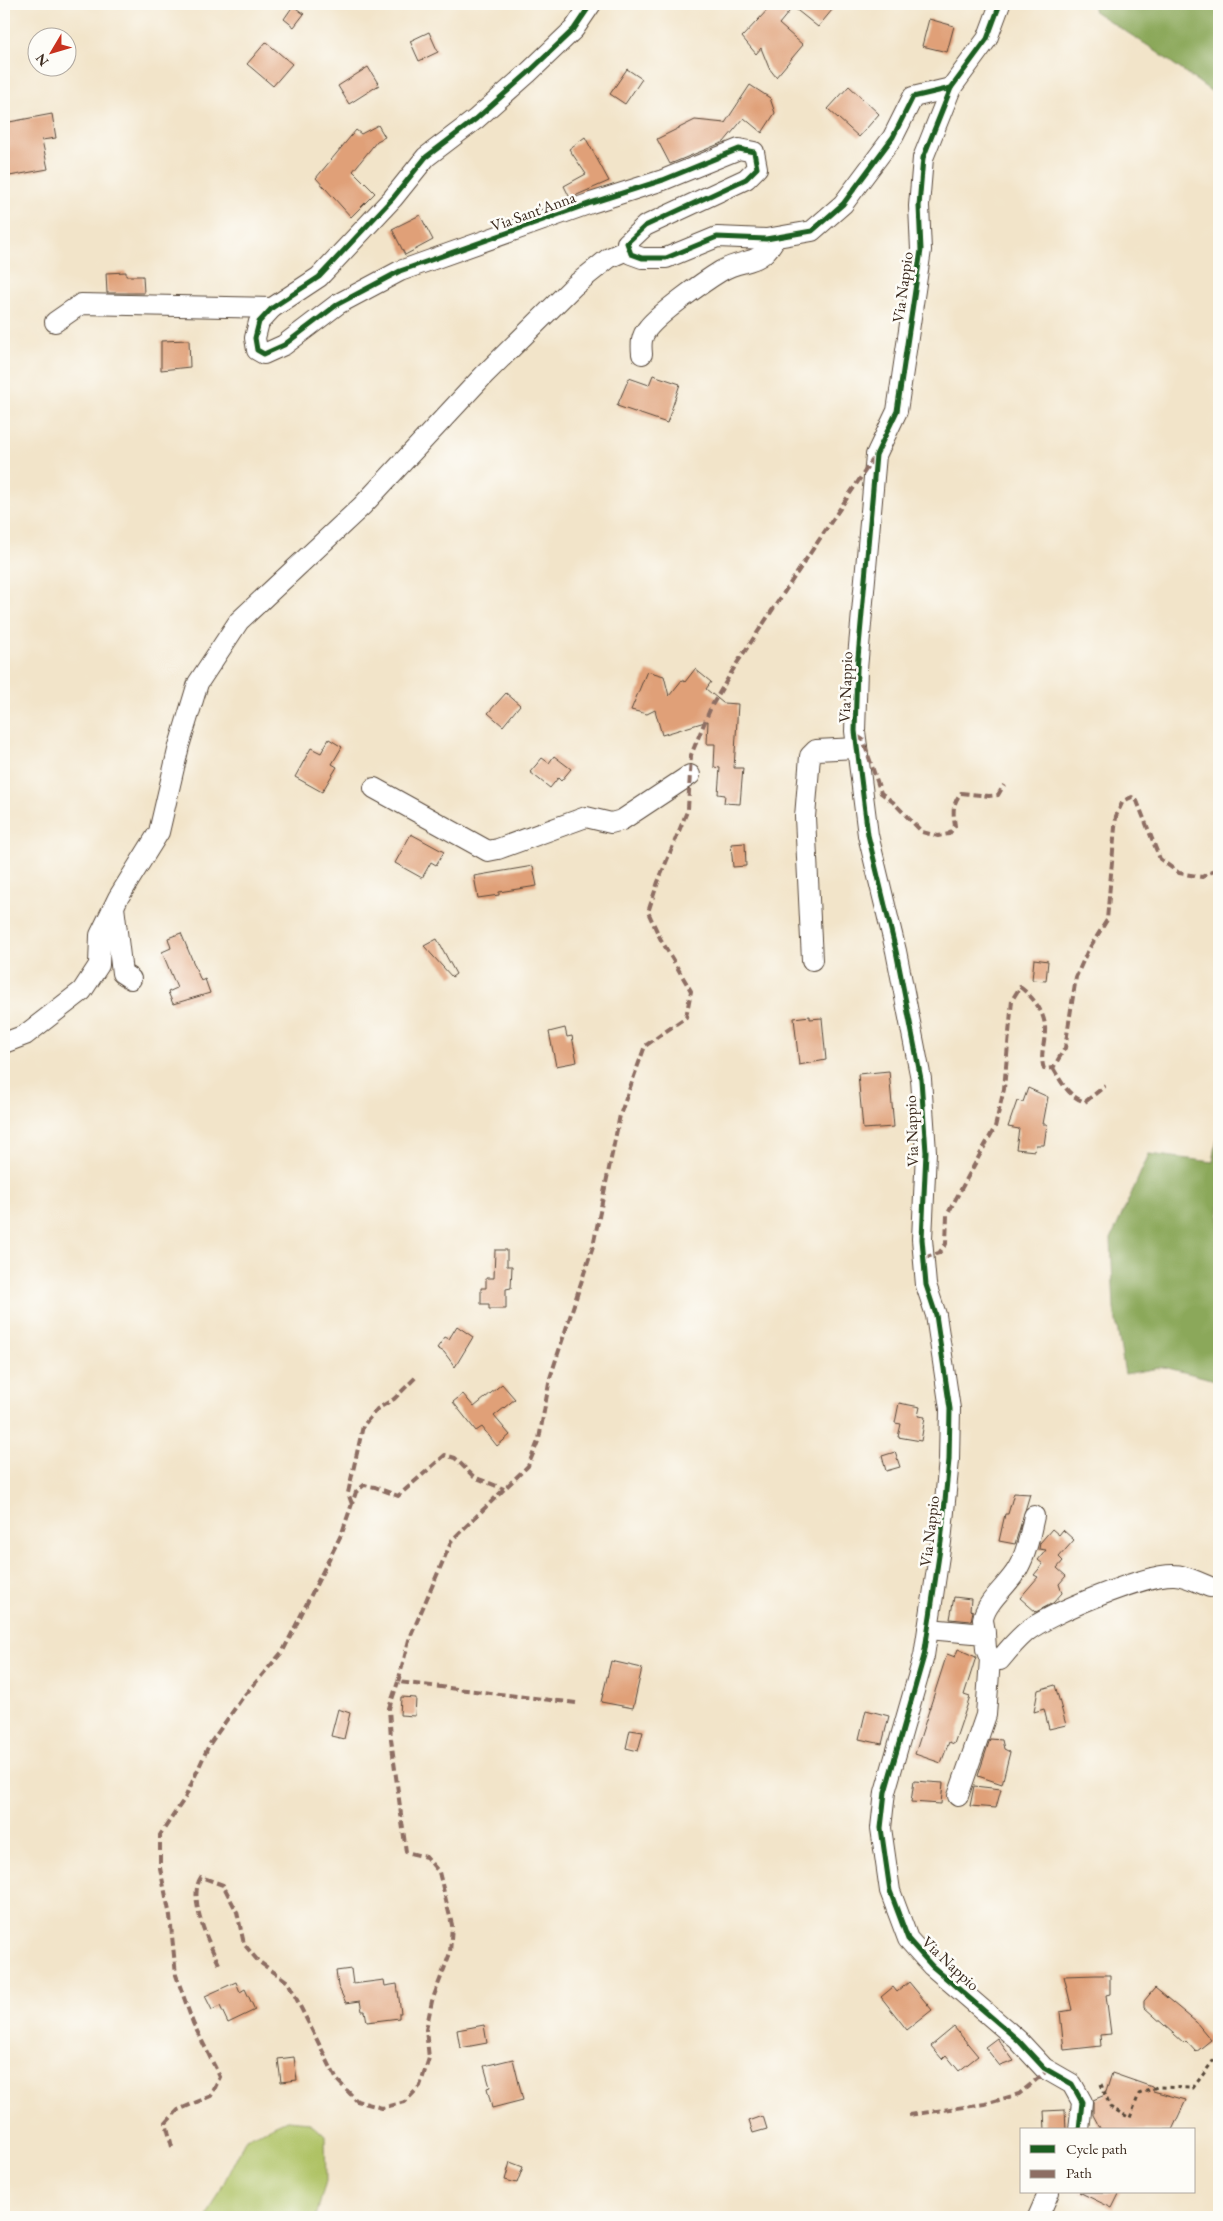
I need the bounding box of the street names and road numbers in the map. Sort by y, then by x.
street label: Via Sant'Anna [488,186,579,237]
street label: Via Nappio [887,250,918,324]
street label: Via Nappio [834,651,857,723]
street label: Via Nappio [900,1095,923,1167]
street label: Via Nappio [915,1494,944,1568]
street label: Via Nappio [917,1931,984,1995]

